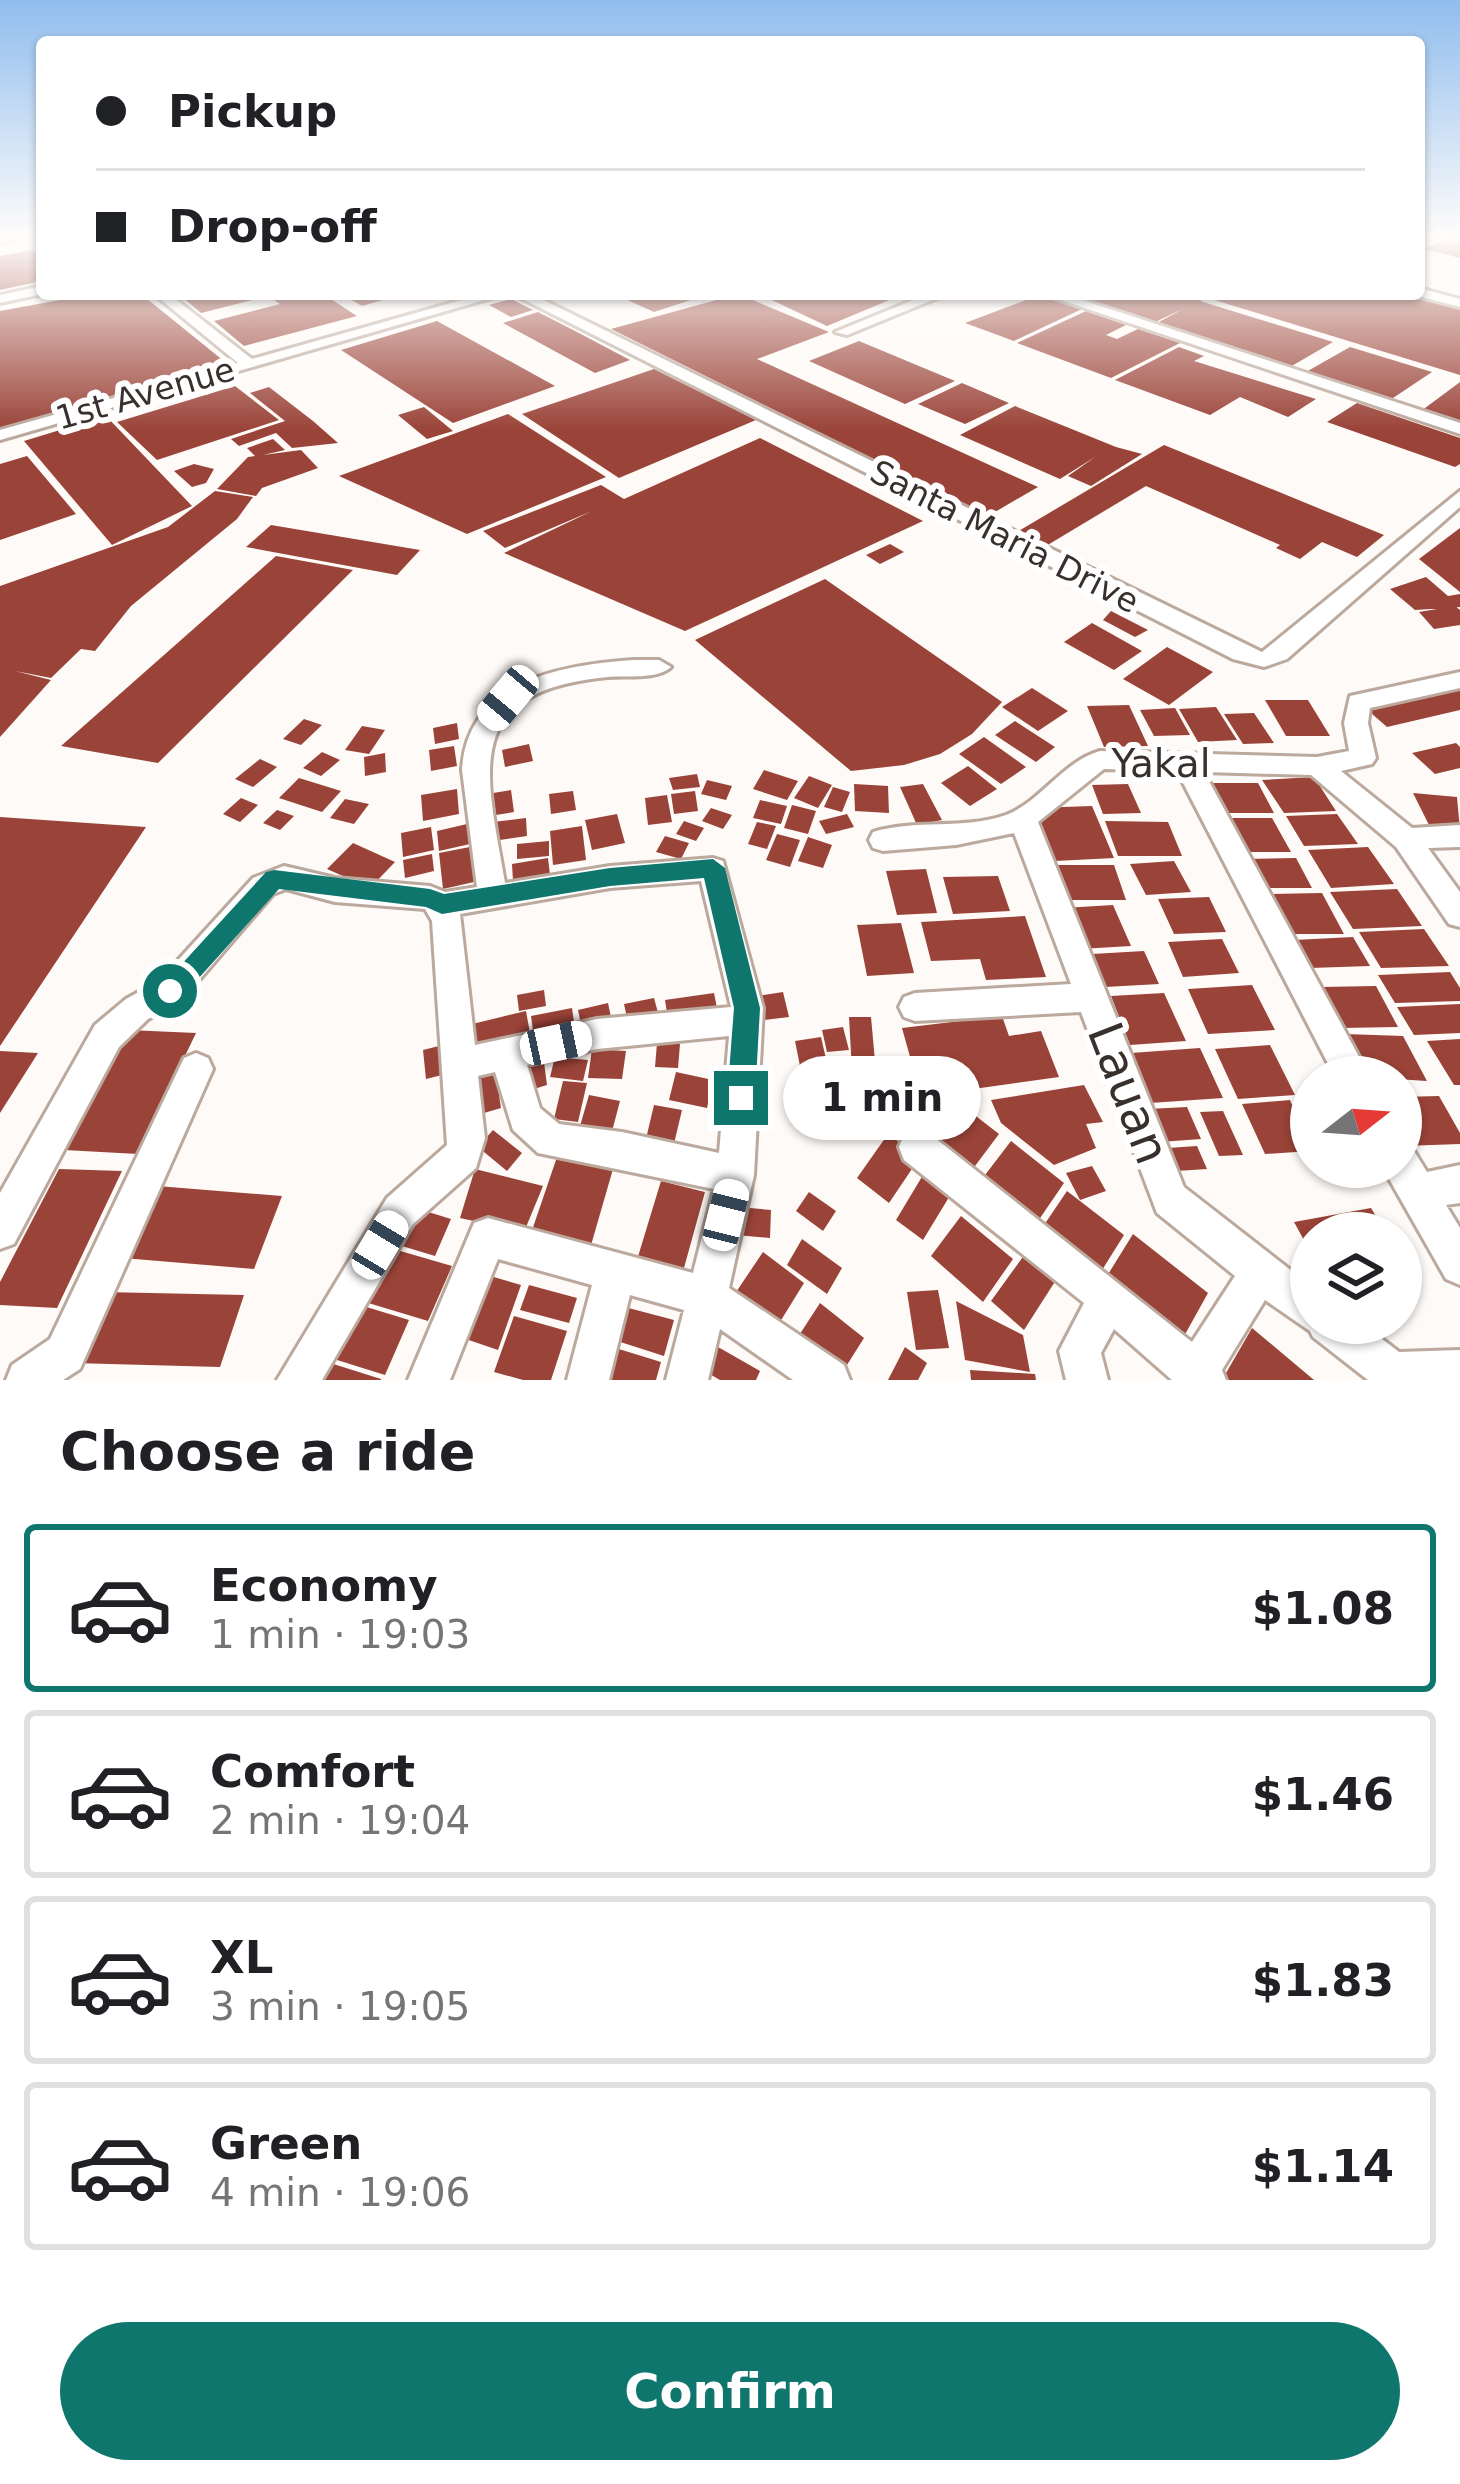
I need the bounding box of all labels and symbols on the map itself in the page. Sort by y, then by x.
street label: 1st Avenue [51,349,239,438]
street label: Santa Maria Drive [864,452,1145,621]
car [471,659,545,737]
street label: Yakal [1111,741,1211,786]
route start [143,964,197,1018]
street label: Lauan [1077,1015,1181,1171]
car [517,1018,595,1068]
callout: 1 min [783,1056,981,1140]
north arrow [1290,1056,1422,1188]
route end [714,1071,768,1125]
car [700,1176,752,1254]
car [346,1205,414,1285]

